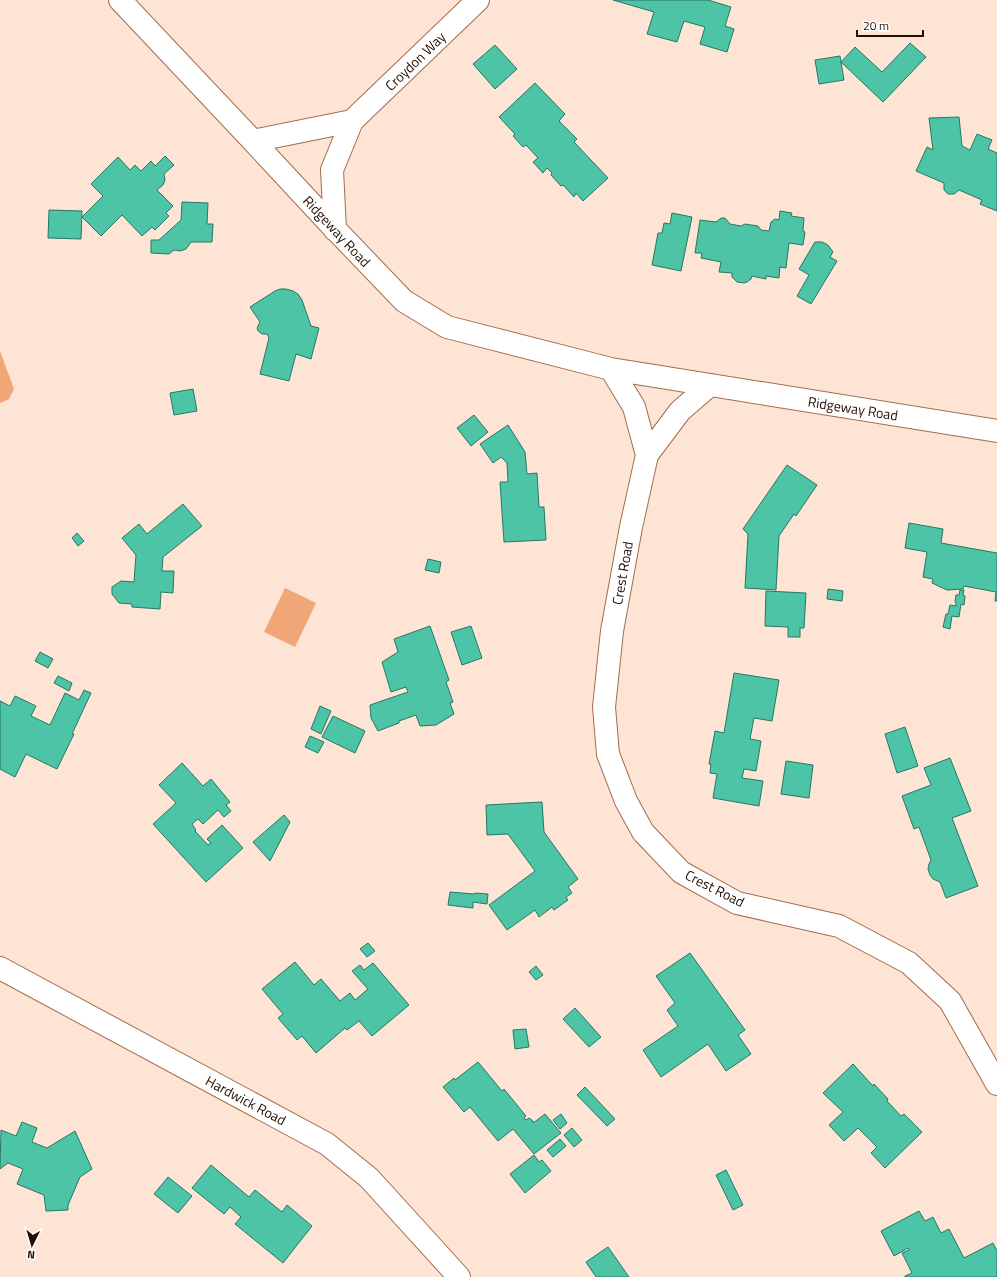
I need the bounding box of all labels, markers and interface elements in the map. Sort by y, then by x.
scale bar [857,12,923,38]
text: 20 m [863,16,889,35]
street label: Croydon Way [380,26,450,95]
street label: Ridgeway Road [298,191,376,271]
street label: Ridgeway Road [806,391,900,425]
street label: Crest Road [606,540,638,606]
street label: Crest Road [682,864,748,912]
street label: Hardwick Road [202,1070,290,1130]
north arrow [12,1225,52,1265]
text: N [27,1247,36,1263]

